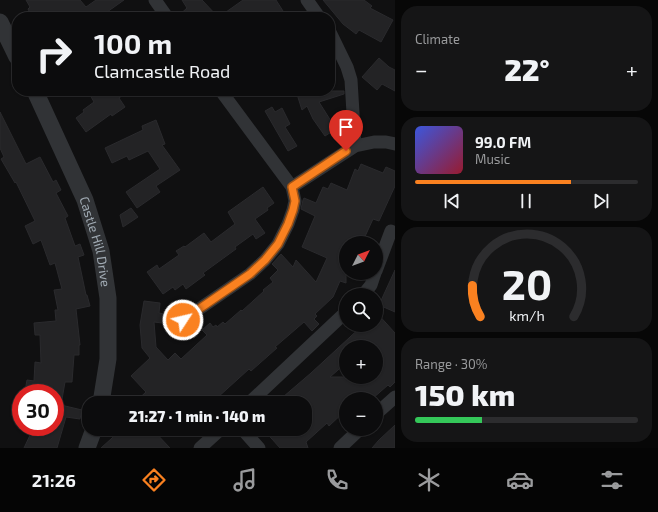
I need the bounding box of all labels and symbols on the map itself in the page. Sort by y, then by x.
pin [329,110,363,151]
street label: Castle Hill Drive [76,194,114,288]
north arrow [339,236,383,280]
position arrow [162,299,204,341]
speed limit sign: 30 [12,384,64,436]

